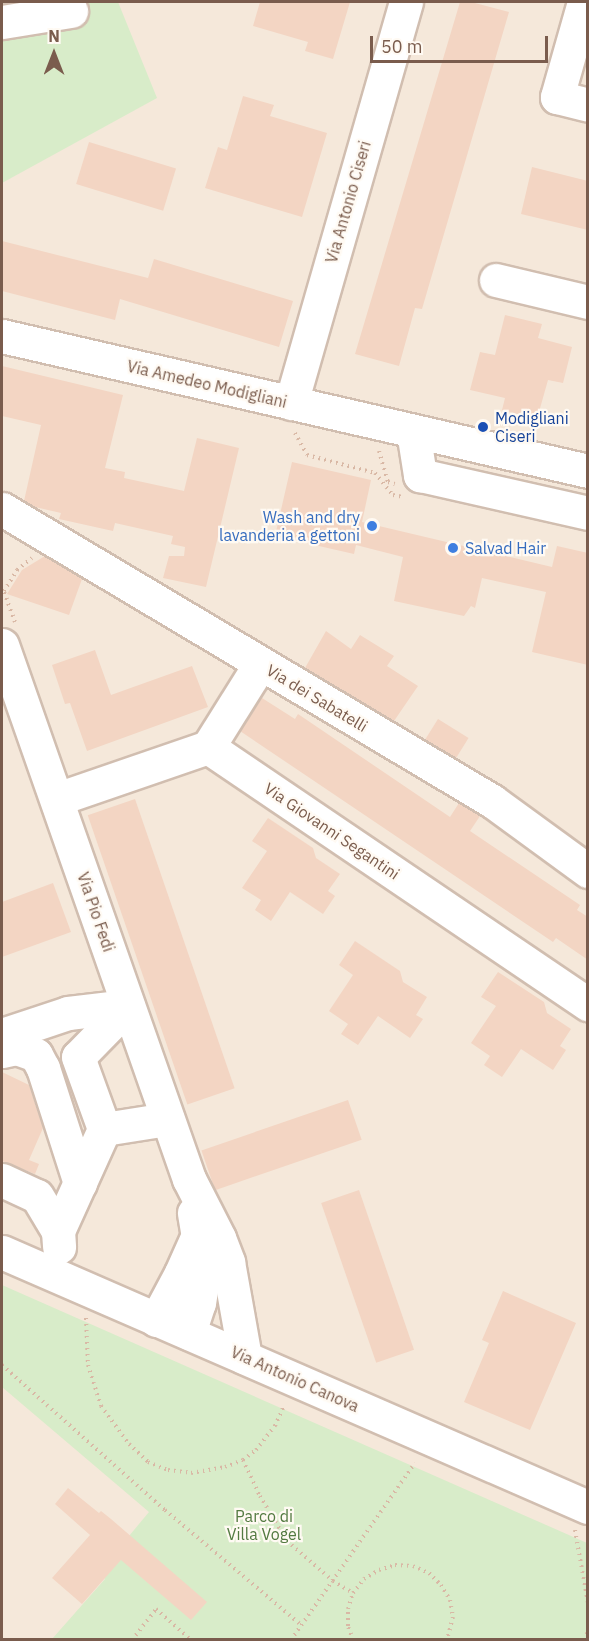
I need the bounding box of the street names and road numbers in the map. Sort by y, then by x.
street label: Via Antonio Ciseri [321,139,375,265]
street label: Via Amedeo Modigliani [125,356,289,412]
street label: Via dei Sabatelli [263,660,371,736]
street label: Via Giovanni Segantini [261,779,403,883]
street label: Via Pio Fedi [73,870,119,954]
street label: Via Antonio Canova [228,1342,362,1416]

